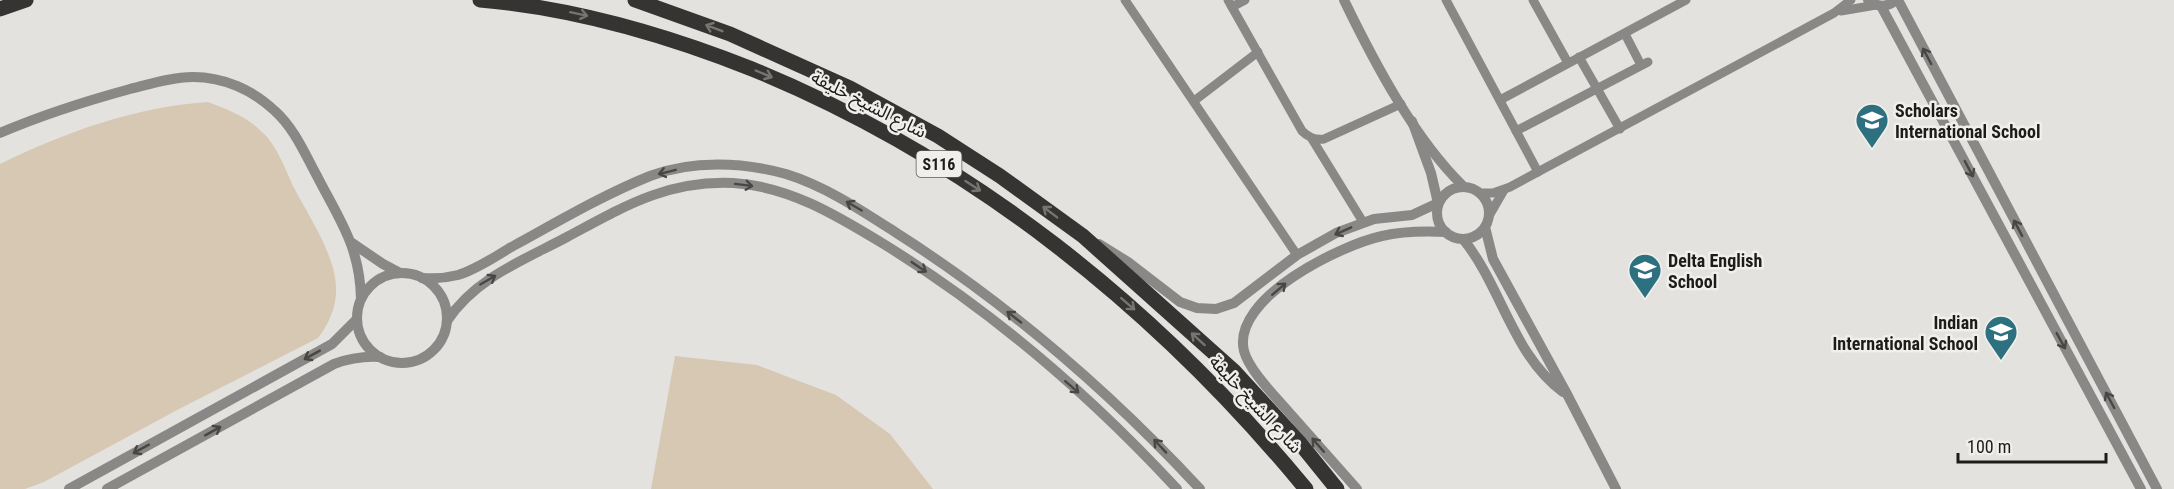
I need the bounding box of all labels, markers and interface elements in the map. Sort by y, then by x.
one-way arrow [569,9,588,20]
one-way arrow [705,22,724,33]
one-way arrow [1921,47,1933,65]
street label: شارع الشيخ خليفة [806,66,930,146]
one-way arrow [755,69,773,81]
place label: Scholars International School [1895,100,2041,142]
school or university icon: Scholars International School [1854,102,1890,149]
road number: S116 [916,151,962,177]
one-way arrow [1964,159,1975,177]
one-way arrow [658,166,677,178]
one-way arrow [734,179,754,190]
one-way arrow [964,180,981,192]
one-way arrow [846,200,863,212]
one-way arrow [1042,205,1058,218]
one-way arrow [2012,220,2023,238]
one-way arrow [1334,225,1352,237]
place label: Delta English School [1668,250,1762,292]
school or university icon: Delta English School [1627,252,1663,299]
one-way arrow [910,261,926,273]
one-way arrow [479,274,496,286]
one-way arrow [1271,282,1286,296]
one-way arrow [1120,298,1136,311]
one-way arrow [1006,310,1022,323]
place label: Indian International School [1833,312,1978,354]
school or university icon: Indian International School [1983,314,2019,361]
one-way arrow [2056,331,2067,349]
one-way arrow [1190,332,1205,346]
one-way arrow [304,349,321,361]
street label: شارع الشيخ خليفة [1202,351,1307,460]
one-way arrow [1064,380,1079,394]
one-way arrow [2104,392,2115,410]
one-way arrow [204,425,222,436]
scale bar [1958,426,2106,464]
text: 100 m [1967,436,2011,457]
one-way arrow [1311,438,1325,453]
one-way arrow [1153,439,1167,454]
one-way arrow [133,443,150,455]

